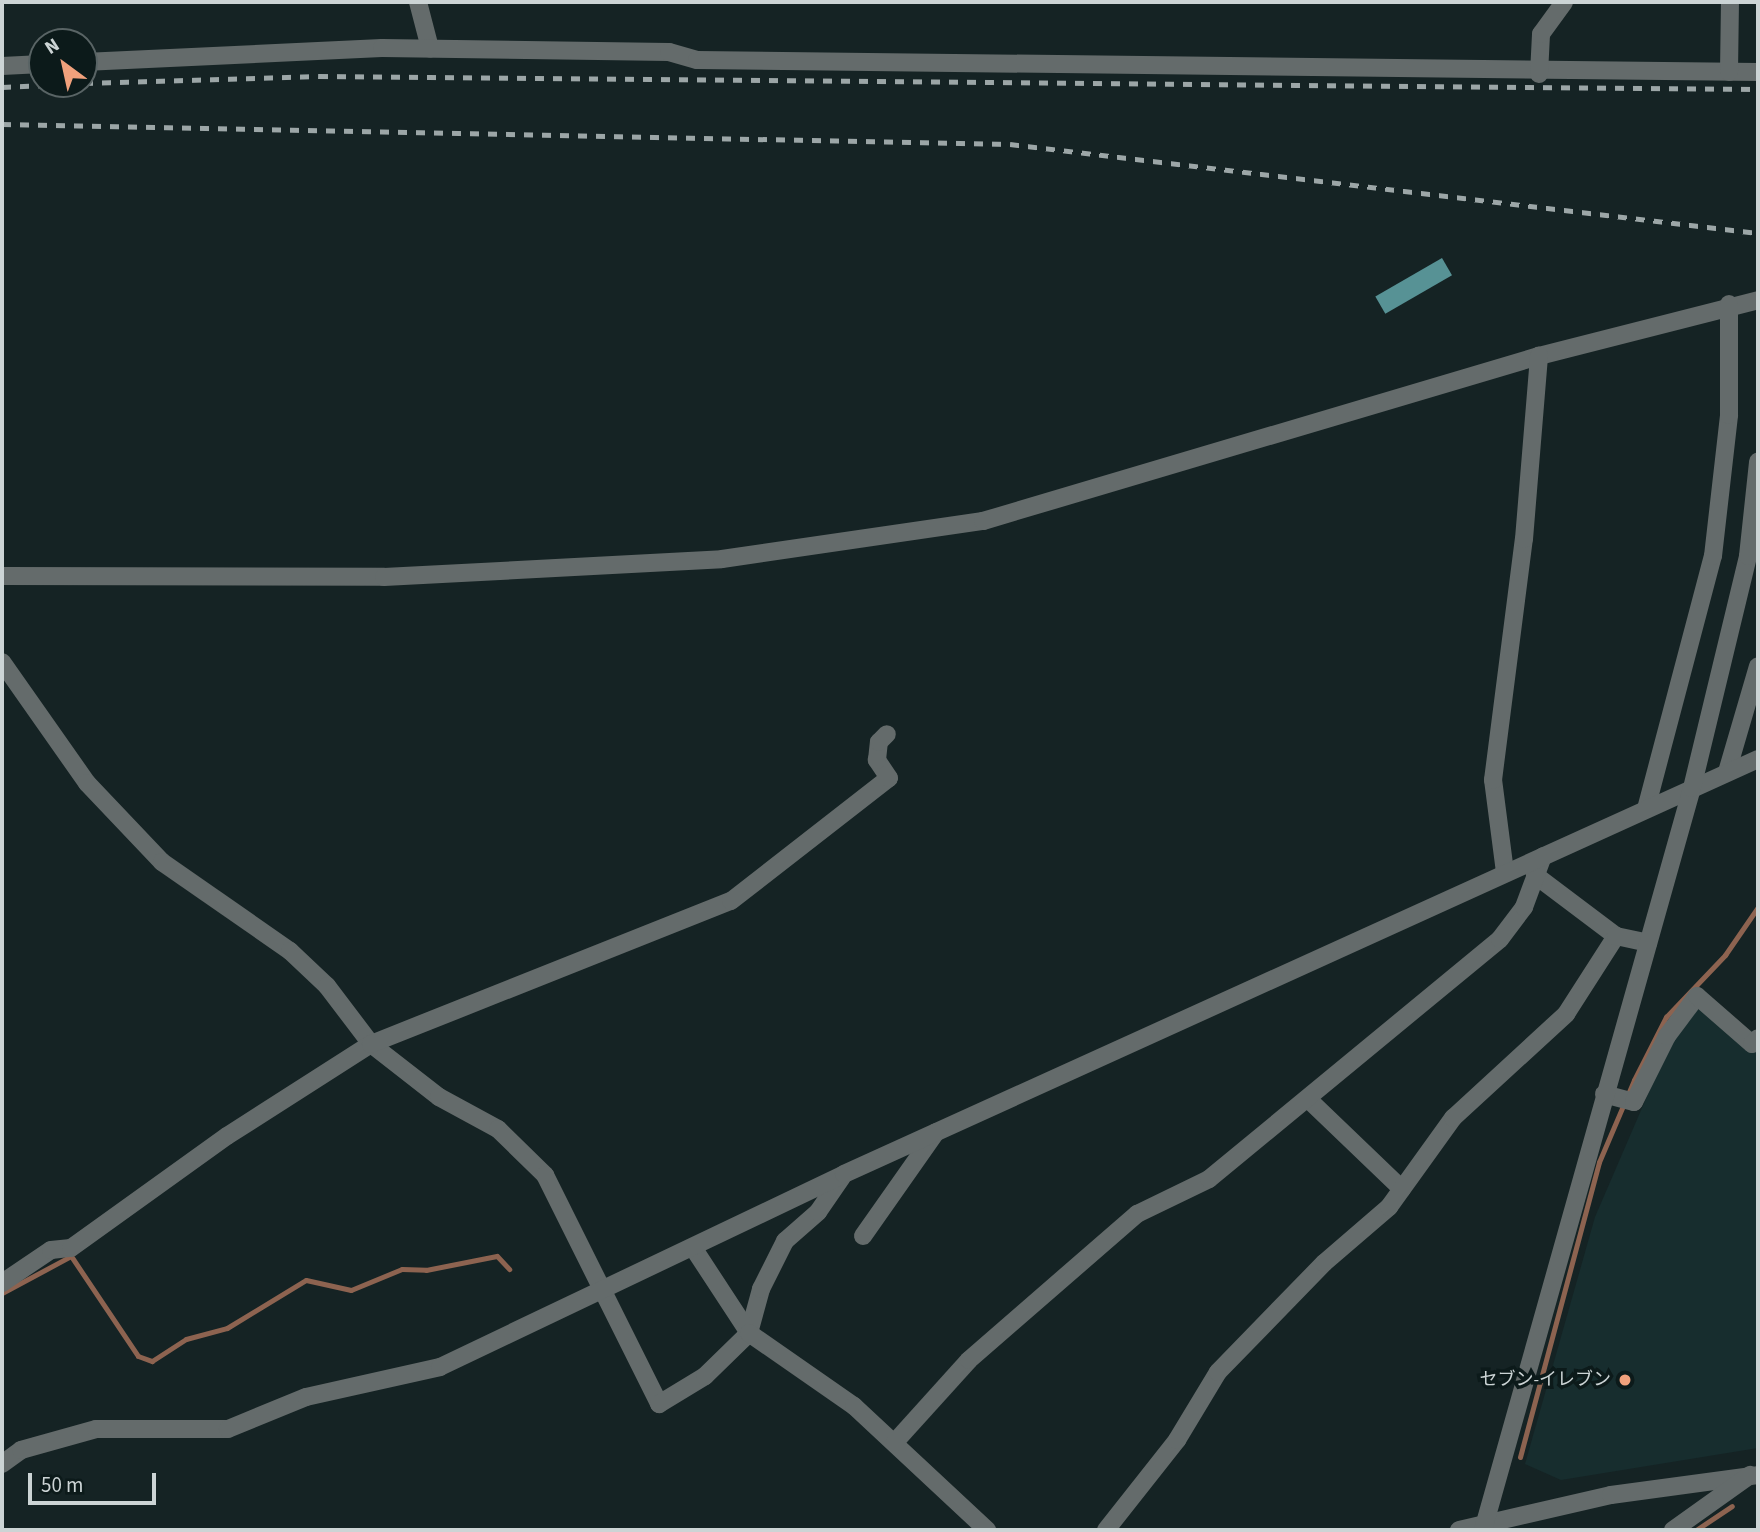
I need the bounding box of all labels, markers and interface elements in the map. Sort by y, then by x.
north arrow [28,28,98,98]
text: N [40,32,65,61]
place label: セブン-イレブン [1479,1369,1611,1391]
marker: セブン-イレブン [1617,1372,1633,1388]
scale bar [32,1458,159,1502]
text: 50 m [41,1470,83,1500]

